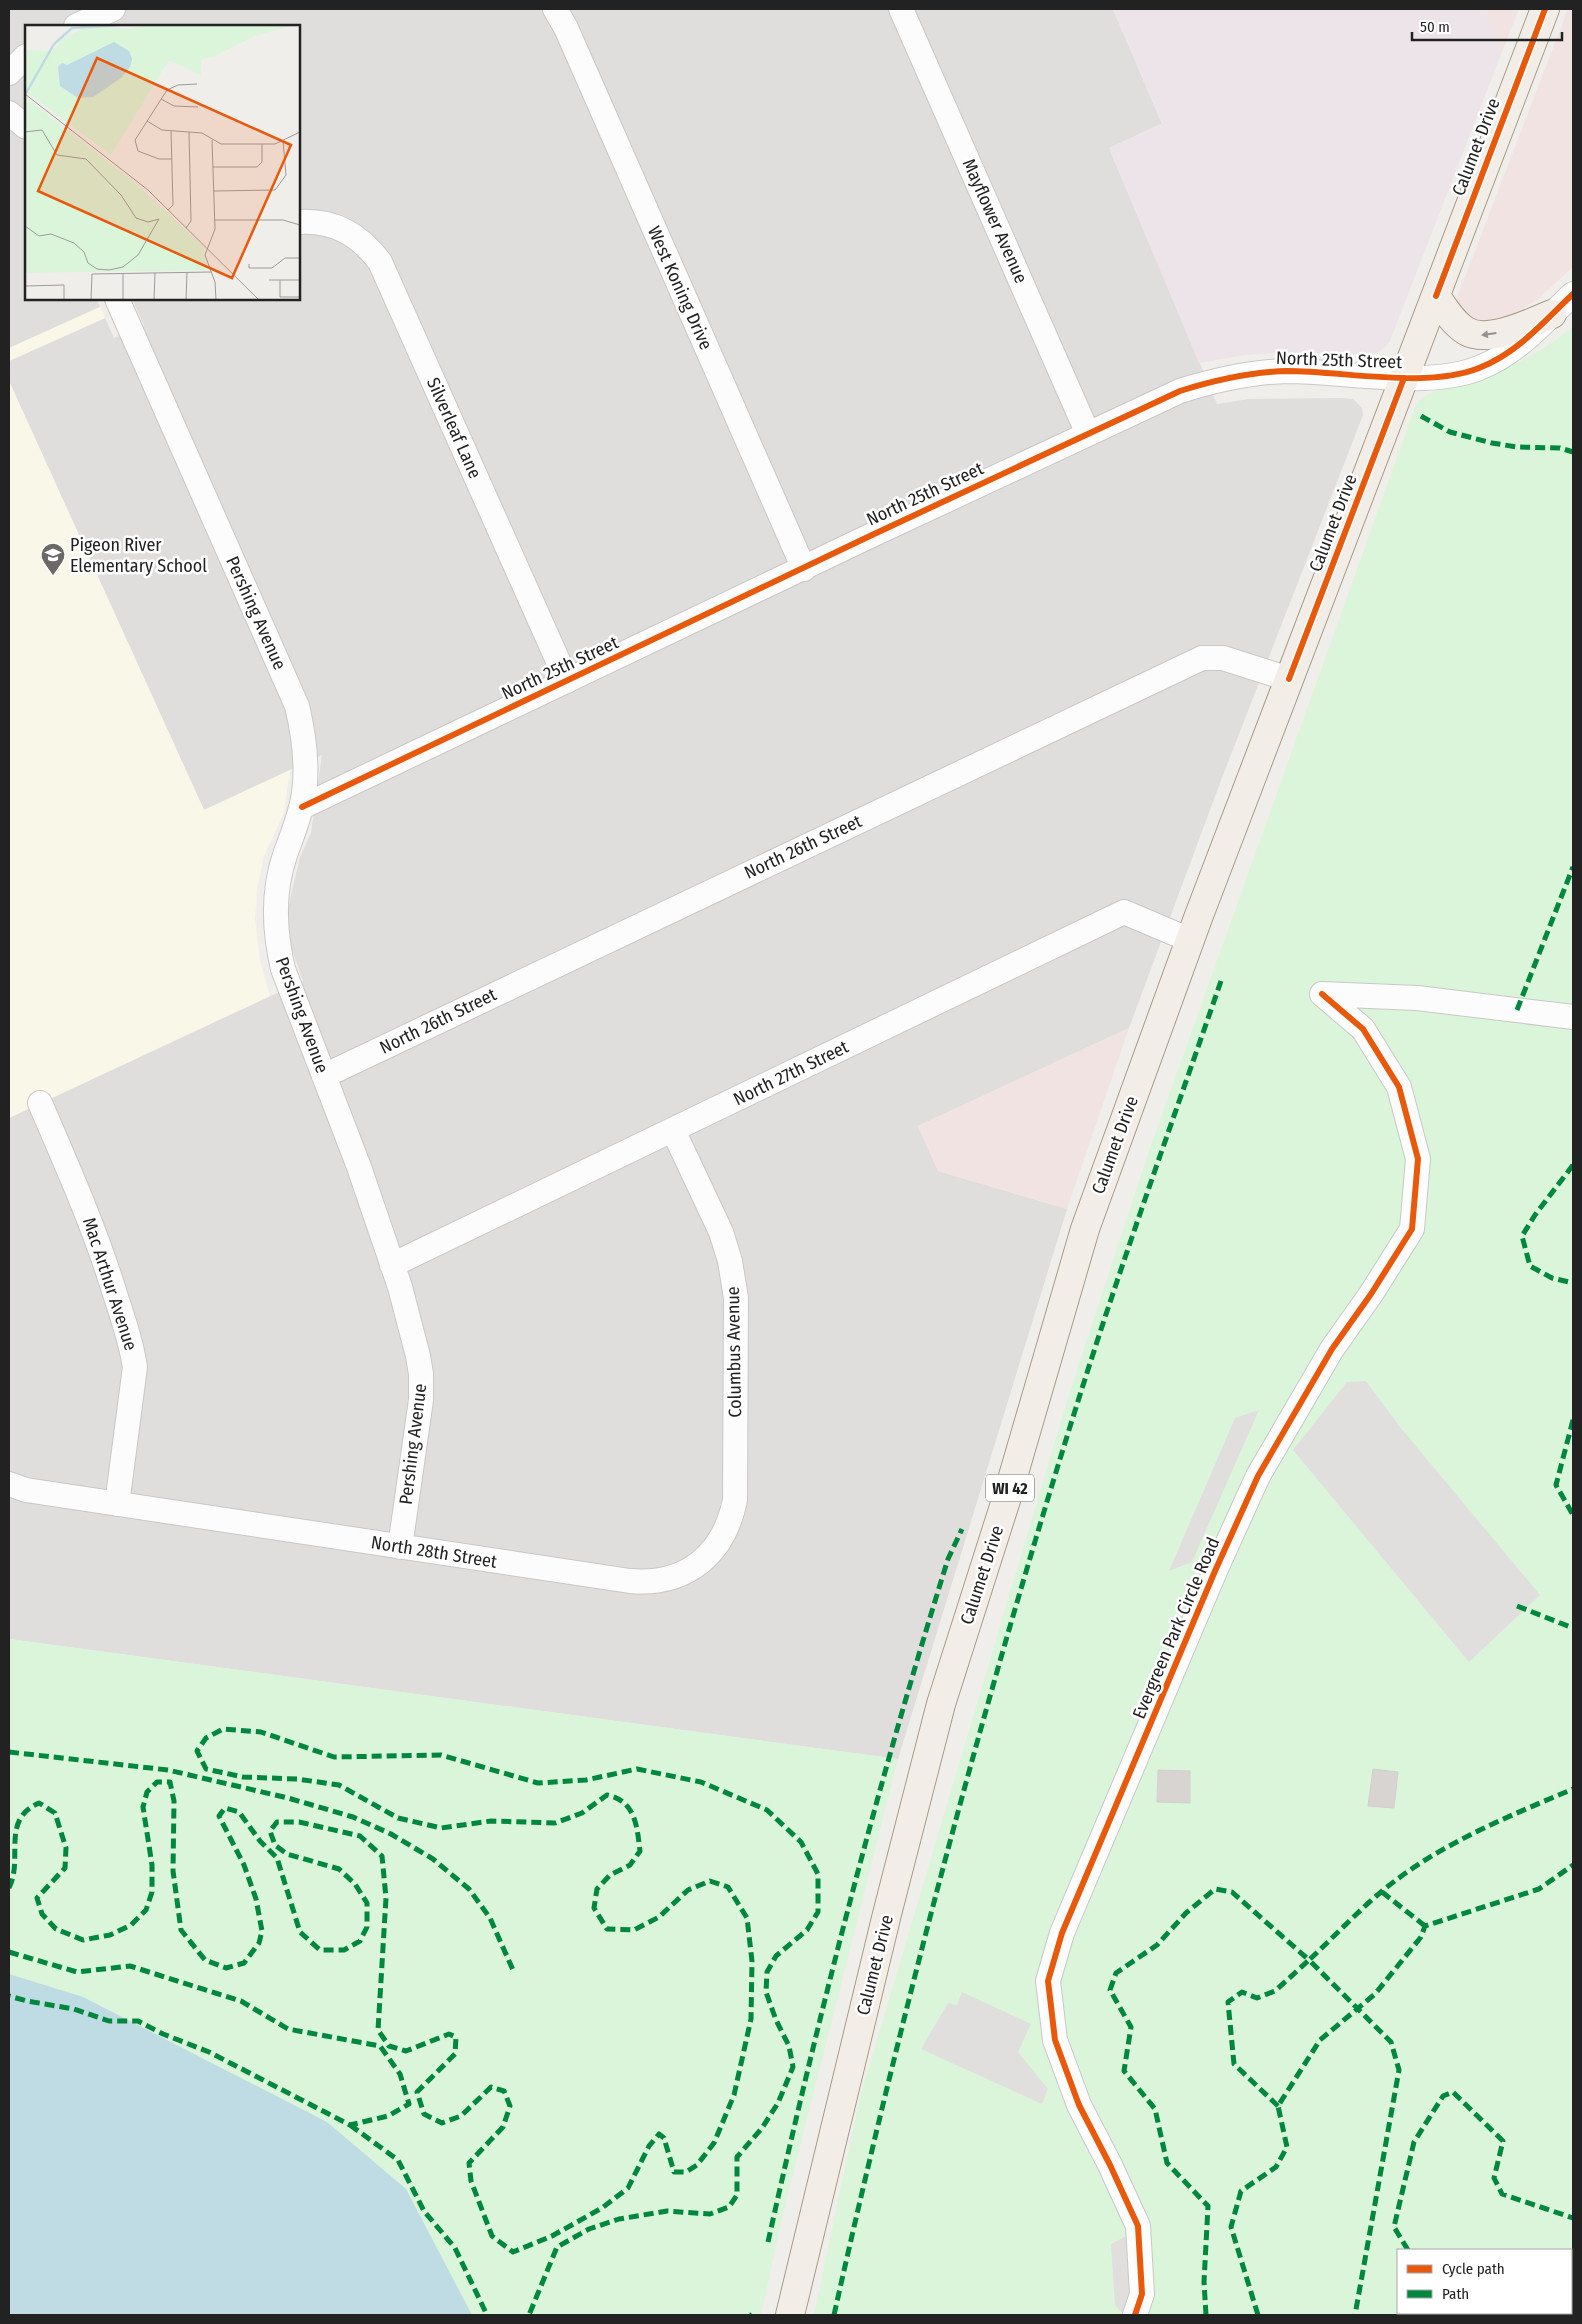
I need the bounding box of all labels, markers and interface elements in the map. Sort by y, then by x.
scale bar [1412,10,1562,42]
text: 50 m [1420,18,1450,36]
inset map [25,25,300,300]
street label: Calumet Drive [1447,95,1505,199]
street label: Mayflower Avenue [958,155,1032,287]
street label: West Koning Drive [643,223,717,353]
one-way arrow [1480,330,1496,338]
street label: North 25th Street [1276,347,1403,373]
street label: Silverleaf Lane [422,374,486,482]
street label: North 25th Street [863,457,987,531]
street label: Calumet Drive [1304,471,1362,575]
place label: Pigeon River Elementary School [70,534,207,577]
school or university icon: Pigeon River Elementary School [40,542,66,576]
street label: Pershing Avenue [221,553,291,673]
street label: North 25th Street [498,631,622,705]
street label: North 26th Street [741,810,865,884]
street label: Pershing Avenue [271,954,333,1076]
street label: North 26th Street [376,983,500,1059]
street label: North 27th Street [730,1036,852,1110]
street label: Calumet Drive [1087,1093,1143,1197]
street label: Mac Arthur Avenue [78,1215,142,1353]
street label: Columbus Avenue [722,1286,746,1418]
street label: Pershing Avenue [395,1382,431,1506]
road number: WI 42 [986,1475,1034,1502]
street label: Calumet Drive [956,1523,1008,1627]
street label: North 28th Street [370,1531,499,1573]
street label: Evergreen Park Circle Road [1128,1534,1224,1722]
street label: Calumet Drive [852,1912,898,2018]
legend [1397,2249,1572,2314]
text: Cycle path [1442,2260,1505,2278]
text: Path [1442,2285,1469,2303]

